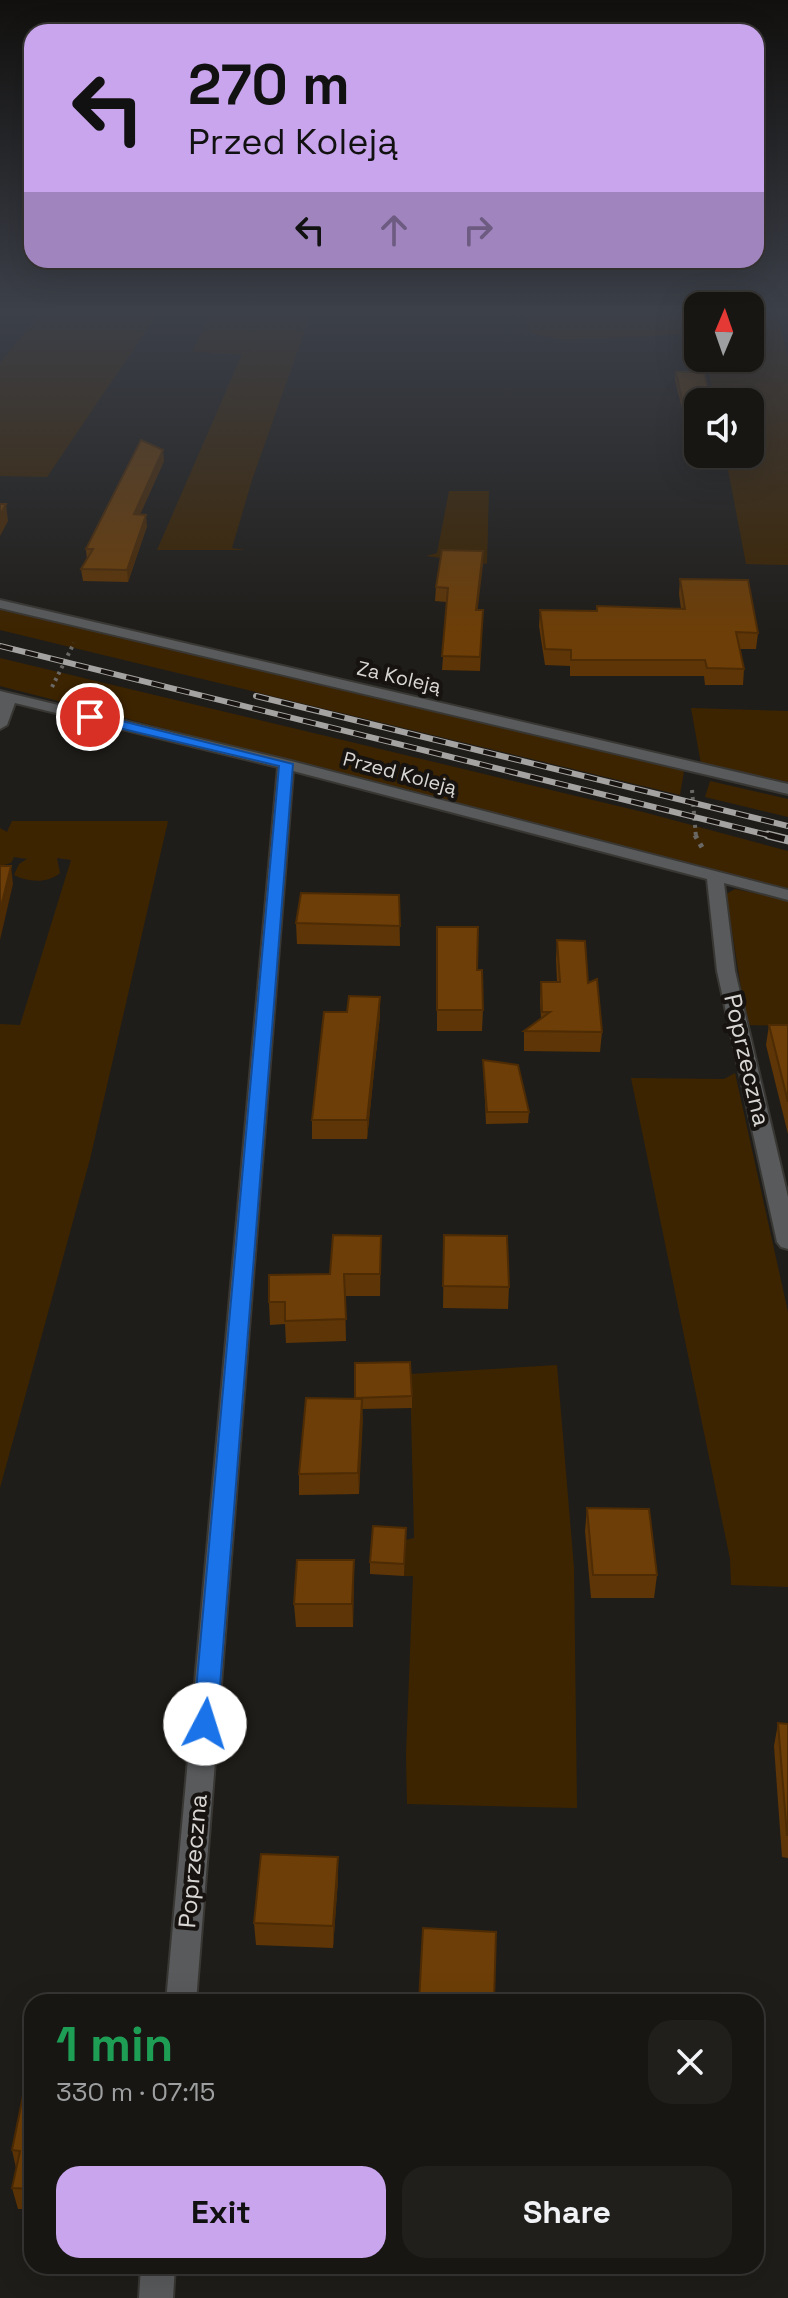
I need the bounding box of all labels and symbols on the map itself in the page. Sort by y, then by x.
north arrow [684,292,764,372]
street label: Za Koleją [354,655,444,699]
pin [56,683,124,751]
street label: Przed Koleją [340,745,460,801]
street label: Poprzeczna [717,991,778,1129]
position arrow [163,1682,247,1766]
street label: Poprzeczna [171,1792,214,1929]

